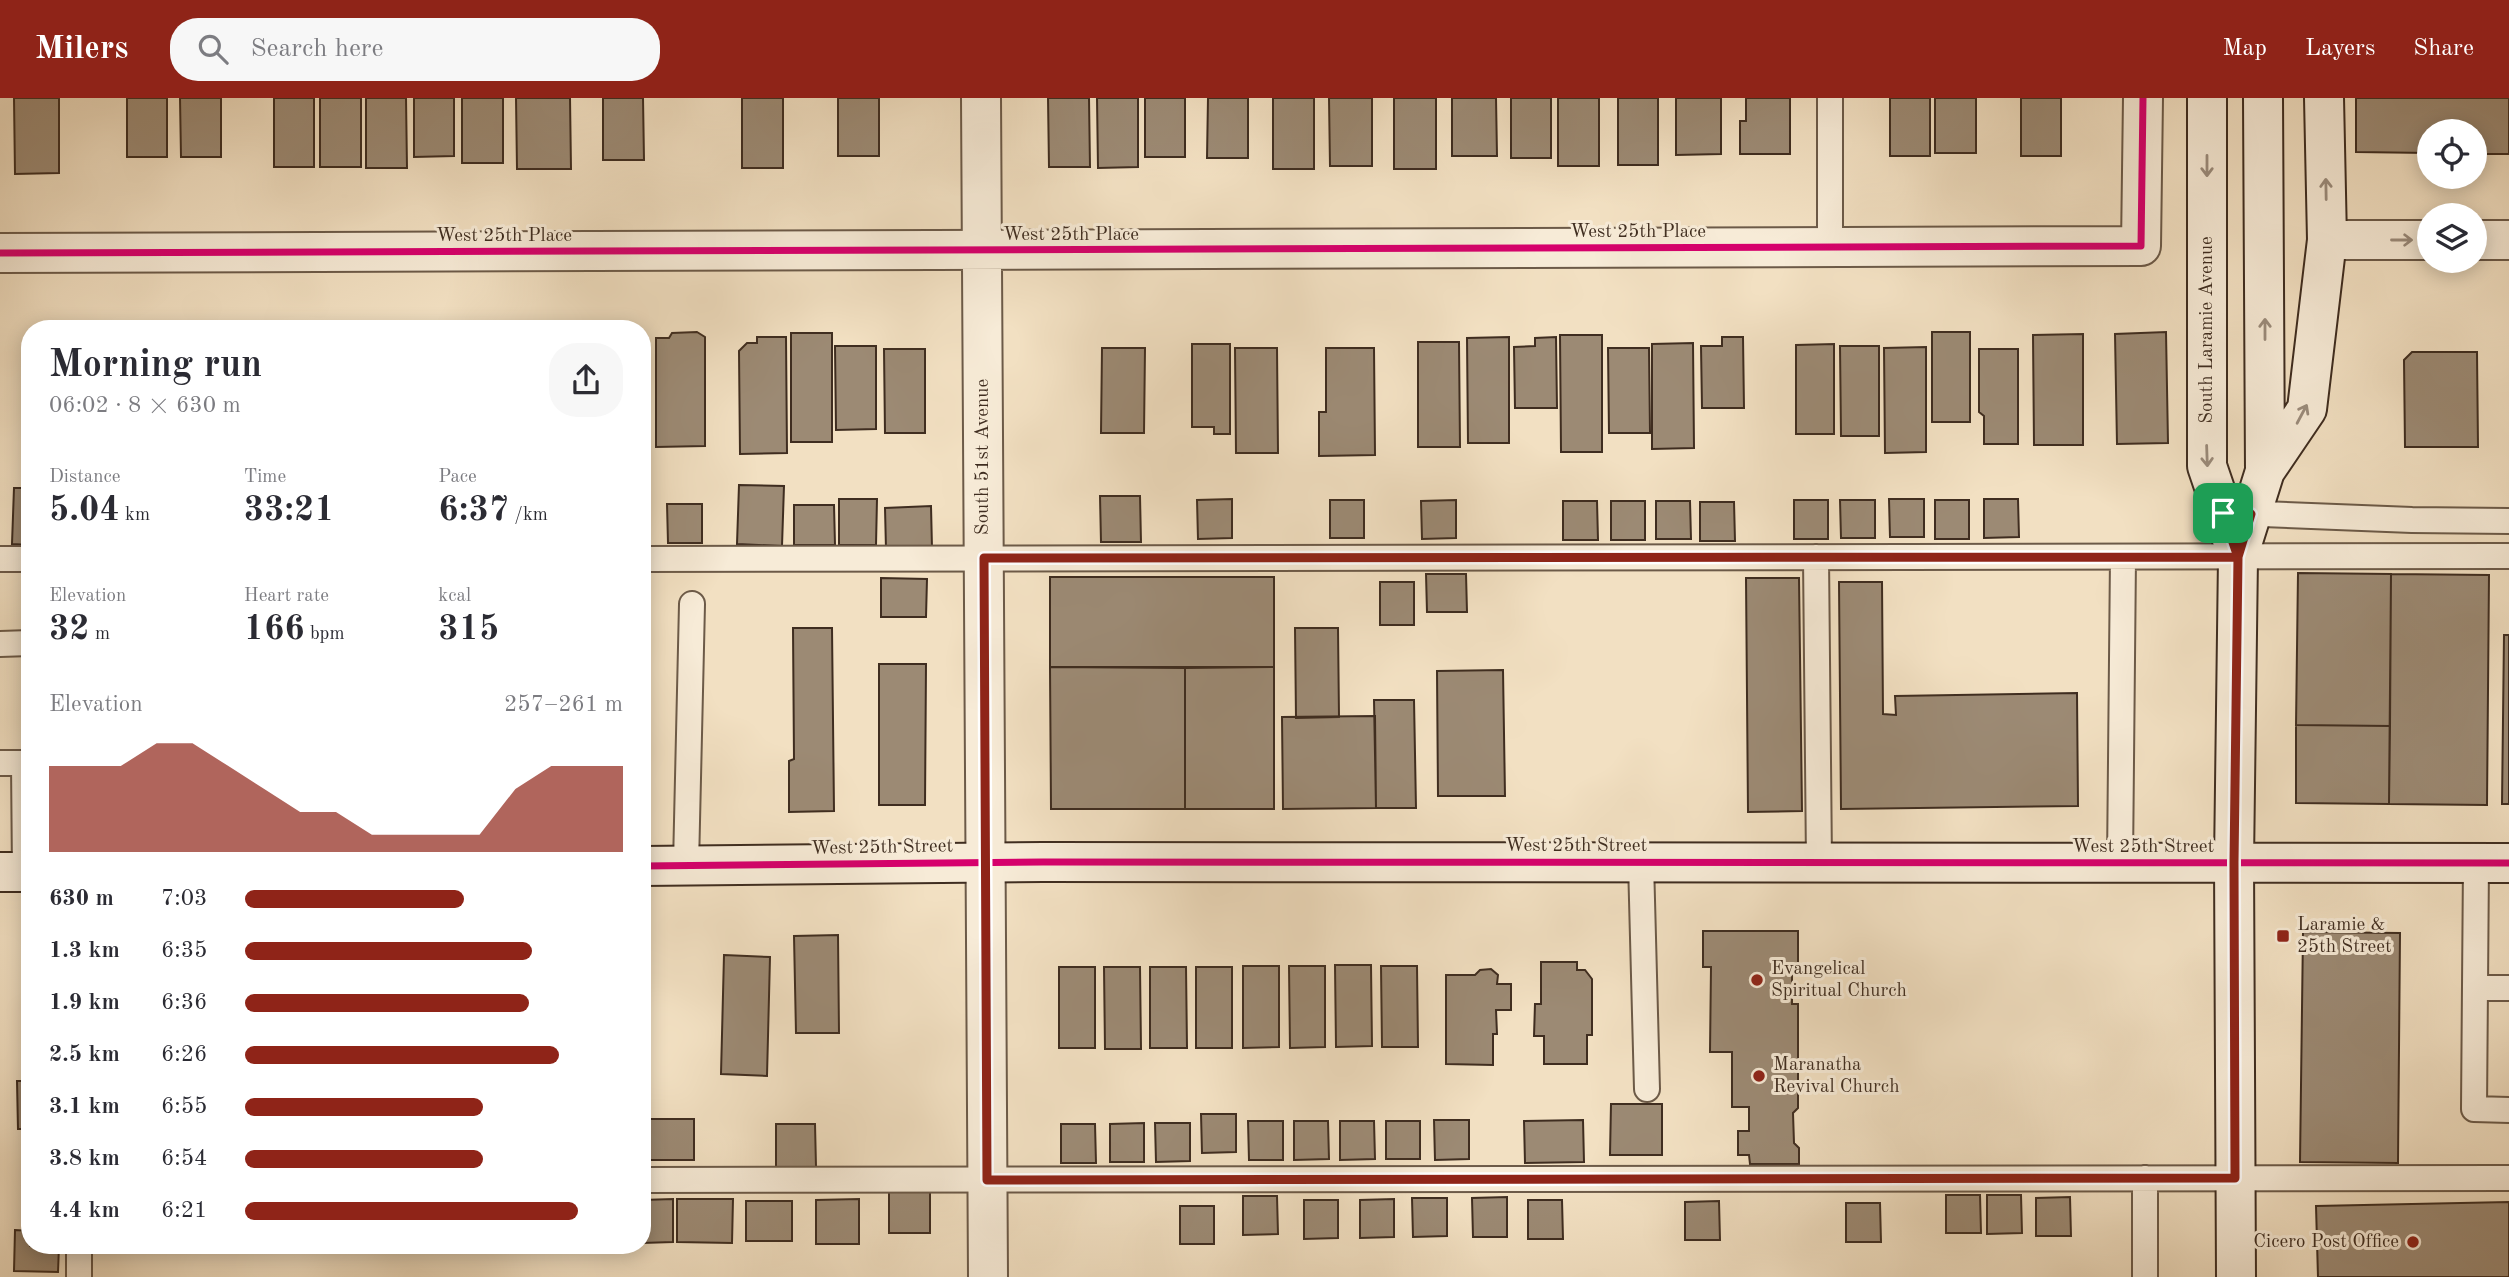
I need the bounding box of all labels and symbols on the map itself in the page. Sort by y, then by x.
one-way arrow [2200,154,2214,177]
one-way arrow [2319,178,2332,201]
street label: West 25th Place [1570,223,1706,242]
street label: West 25th Place [1003,226,1139,245]
street label: West 25th Place [436,227,572,246]
one-way arrow [2391,233,2414,247]
street label: South Laramie Avenue [2198,236,2217,424]
one-way arrow [2258,318,2272,341]
street label: South 51st Avenue [974,379,993,535]
one-way arrow [2295,404,2309,424]
one-way arrow [2201,444,2214,467]
pin [2193,483,2253,543]
street label: West 25th Street [811,837,953,859]
street label: West 25th Street [1505,837,1647,856]
street label: West 25th Street [2072,838,2214,857]
place label: Laramie & 25th Street [2297,916,2392,957]
marker: Laramie & 25th Street [2275,928,2291,944]
place label: Evangelical Spiritual Church [1771,960,1907,1001]
marker: Evangelical Spiritual Church [1749,972,1765,988]
place label: Maranatha Revival Church [1773,1056,1899,1097]
marker: Maranatha Revival Church [1751,1068,1767,1084]
place label: Cicero Post Office [2253,1233,2399,1252]
marker: Cicero Post Office [2405,1234,2421,1250]

